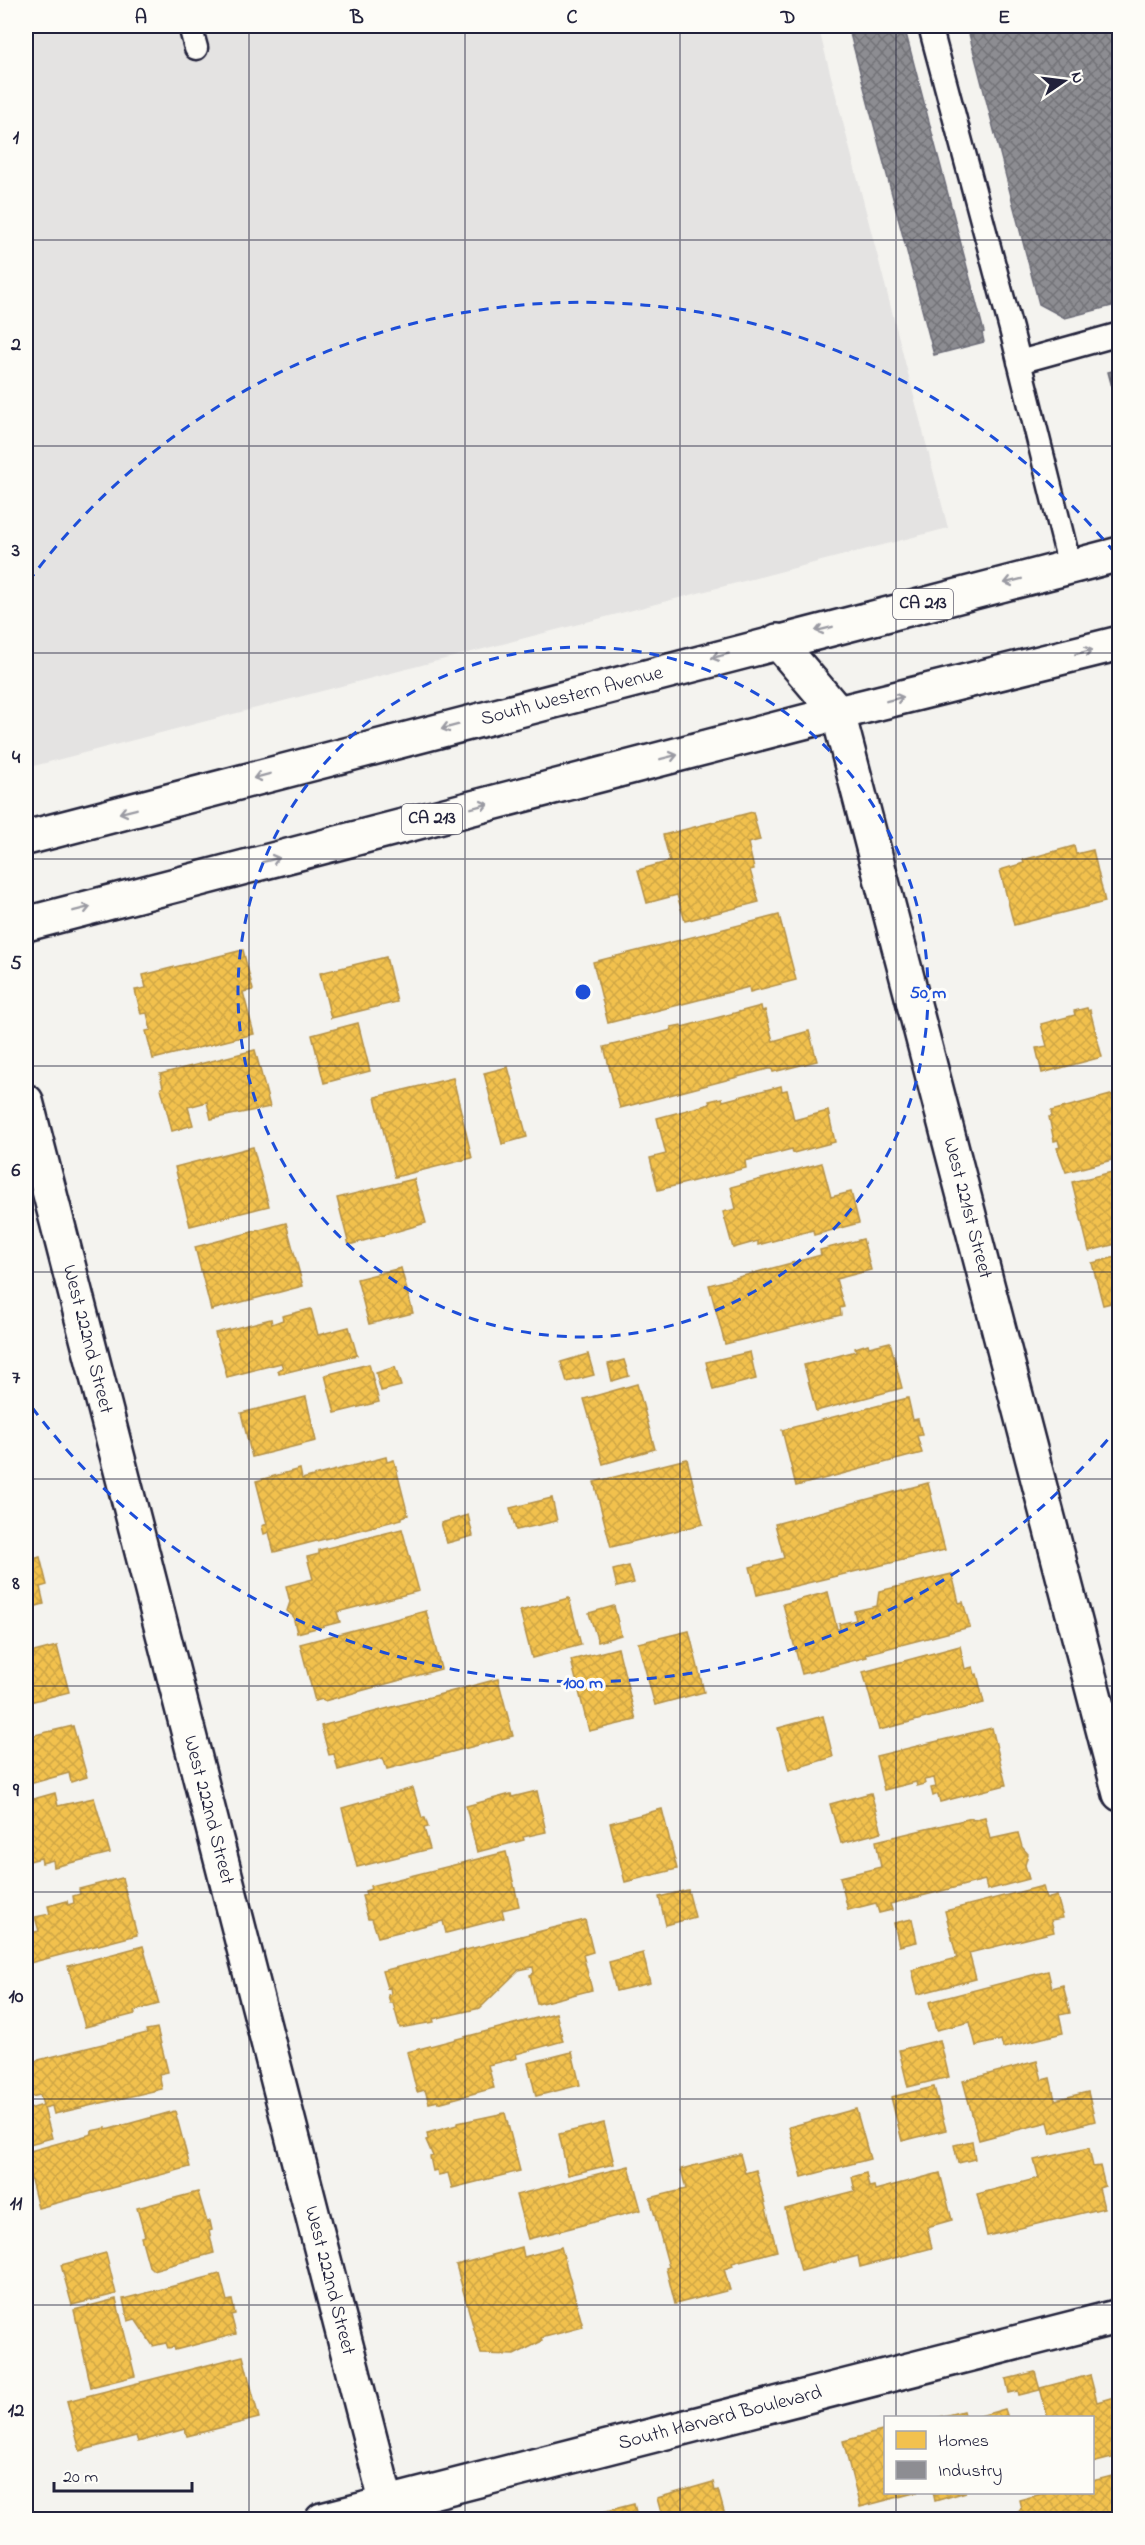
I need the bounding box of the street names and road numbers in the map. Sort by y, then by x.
road number: CA 213 [893,589,953,619]
street label: South Western Avenue [478,659,666,734]
road number: CA 213 [402,804,462,834]
street label: West 221st Street [935,1134,1000,1282]
street label: West 222nd Street [54,1262,120,1417]
street label: West 222nd Street [175,1732,241,1888]
street label: West 222nd Street [296,2203,363,2358]
street label: South Harvard Boulevard [615,2378,825,2458]

